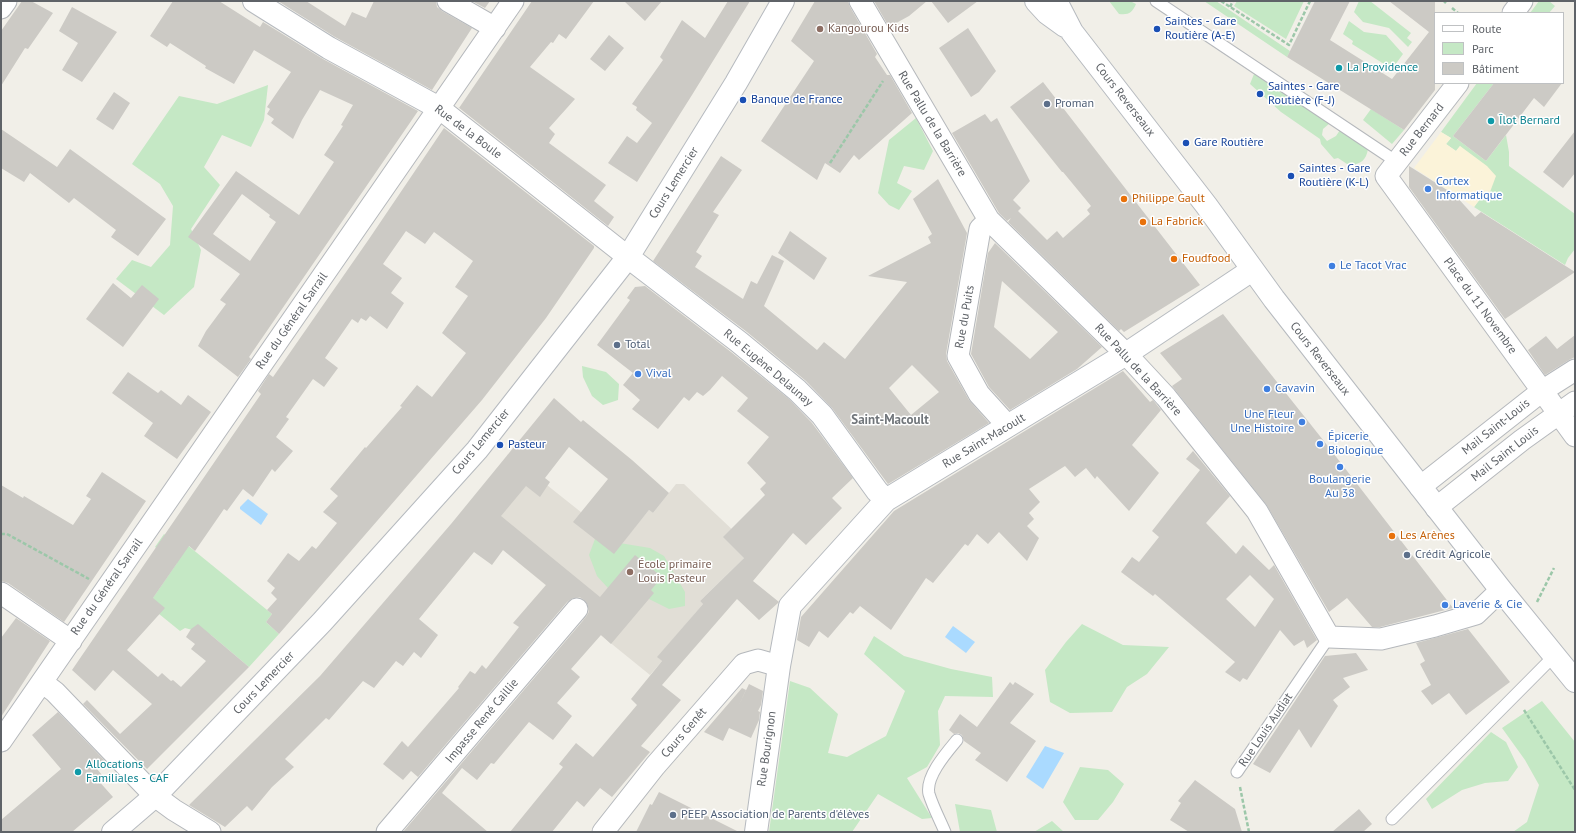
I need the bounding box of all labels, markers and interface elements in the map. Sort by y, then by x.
legend [1434,12,1564,84]
place label: Saintes - Gare Routière (A-E) [1165,15,1236,43]
text: Route [1472,21,1502,36]
place label: Kangourou Kids [828,22,909,36]
marker: Kangourou Kids [815,24,825,34]
marker: Saintes - Gare Routière (A-E) [1152,24,1162,34]
text: Parc [1472,41,1494,56]
street label: Cours Reverseaux [1092,60,1158,140]
place label: La Providence [1347,61,1418,75]
text: Bâtiment [1472,61,1519,76]
marker: La Providence [1334,63,1344,73]
street label: Rue Pallu de la Barrière [895,69,969,179]
place label: Saintes - Gare Routière (F-J) [1268,80,1339,108]
marker: Saintes - Gare Routière (F-J) [1255,89,1265,99]
place label: Banque de France [751,93,843,107]
marker: Banque de France [738,95,748,105]
place label: Proman [1055,97,1094,111]
marker: Proman [1042,99,1052,109]
street label: Rue Bernard [1397,101,1447,159]
street label: Rue de la Boule [431,102,505,162]
place label: Îlot Bernard [1499,114,1560,128]
marker: Îlot Bernard [1486,116,1496,126]
place label: Gare Routière [1194,136,1264,150]
marker: Gare Routière [1181,138,1191,148]
street label: Cours Lemercier [646,144,702,222]
place label: Saintes - Gare Routière (K-L) [1299,162,1370,190]
marker: Saintes - Gare Routière (K-L) [1286,171,1296,181]
place label: Cortex Informatique [1436,175,1502,203]
marker: Cortex Informatique [1423,184,1433,194]
place label: Philippe Gault [1132,192,1205,206]
marker: Philippe Gault [1119,194,1129,204]
place label: La Fabrick [1151,215,1203,229]
marker: La Fabrick [1138,217,1148,227]
place label: Foudfood [1182,252,1231,266]
marker: Foudfood [1169,254,1179,264]
street label: Place du 11 Novembre [1440,255,1520,357]
place label: Le Tacot Vrac [1340,259,1407,273]
marker: Le Tacot Vrac [1327,261,1337,271]
street label: Rue du Général Sarrail [253,270,331,372]
street label: Rue du Puits [952,284,978,350]
street label: Cours Reverseaux [1287,319,1353,399]
street label: Rue Pallu de la Barrière [1092,321,1184,419]
street label: Rue Eugène Delaunay [720,326,816,410]
place label: Total [625,338,650,352]
marker: Total [612,340,622,350]
place label: Vival [646,367,671,381]
marker: Vival [633,369,643,379]
place label: Cavavin [1275,382,1315,396]
marker: Cavavin [1262,384,1272,394]
street label: Mail Saint-Louis [1459,396,1533,458]
street label: Cours Lemercier [449,406,513,478]
place label: Une Fleur Une Histoire [1230,408,1294,436]
street label: Rue Saint-Macoult [940,411,1028,471]
district label: Saint-Macoult [851,412,929,428]
marker: Une Fleur Une Histoire [1297,417,1307,427]
street label: Mail Saint Louis [1468,423,1542,485]
place label: Épicerie Biologique [1328,430,1383,458]
place label: Pasteur [508,438,546,452]
marker: Épicerie Biologique [1315,439,1325,449]
marker: Pasteur [495,440,505,450]
marker: Boulangerie Au 38 [1335,462,1345,472]
place label: Boulangerie Au 38 [1309,473,1371,501]
place label: Les Arènes [1400,529,1455,543]
marker: Les Arènes [1387,531,1397,541]
street label: Rue du Général Sarrail [68,536,146,638]
place label: Crédit Agricole [1415,548,1491,562]
marker: Crédit Agricole [1402,550,1412,560]
place label: École primaire Louis Pasteur [638,558,712,586]
marker: École primaire Louis Pasteur [625,567,635,577]
place label: Laverie & Cie [1453,598,1522,612]
marker: Laverie & Cie [1440,600,1450,610]
street label: Cours Lemercier [230,649,298,717]
street label: Impasse René Caillie [442,676,522,766]
street label: Rue Louis Audiat [1236,690,1296,770]
street label: Cours Genêt [658,705,710,761]
street label: Rue Bourignon [755,710,779,788]
place label: Allocations Familiales - CAF [86,758,169,786]
marker: Allocations Familiales - CAF [73,767,83,777]
place label: PEEP Association de Parents d'élèves [681,808,869,822]
marker: PEEP Association de Parents d'élèves [668,810,678,820]

